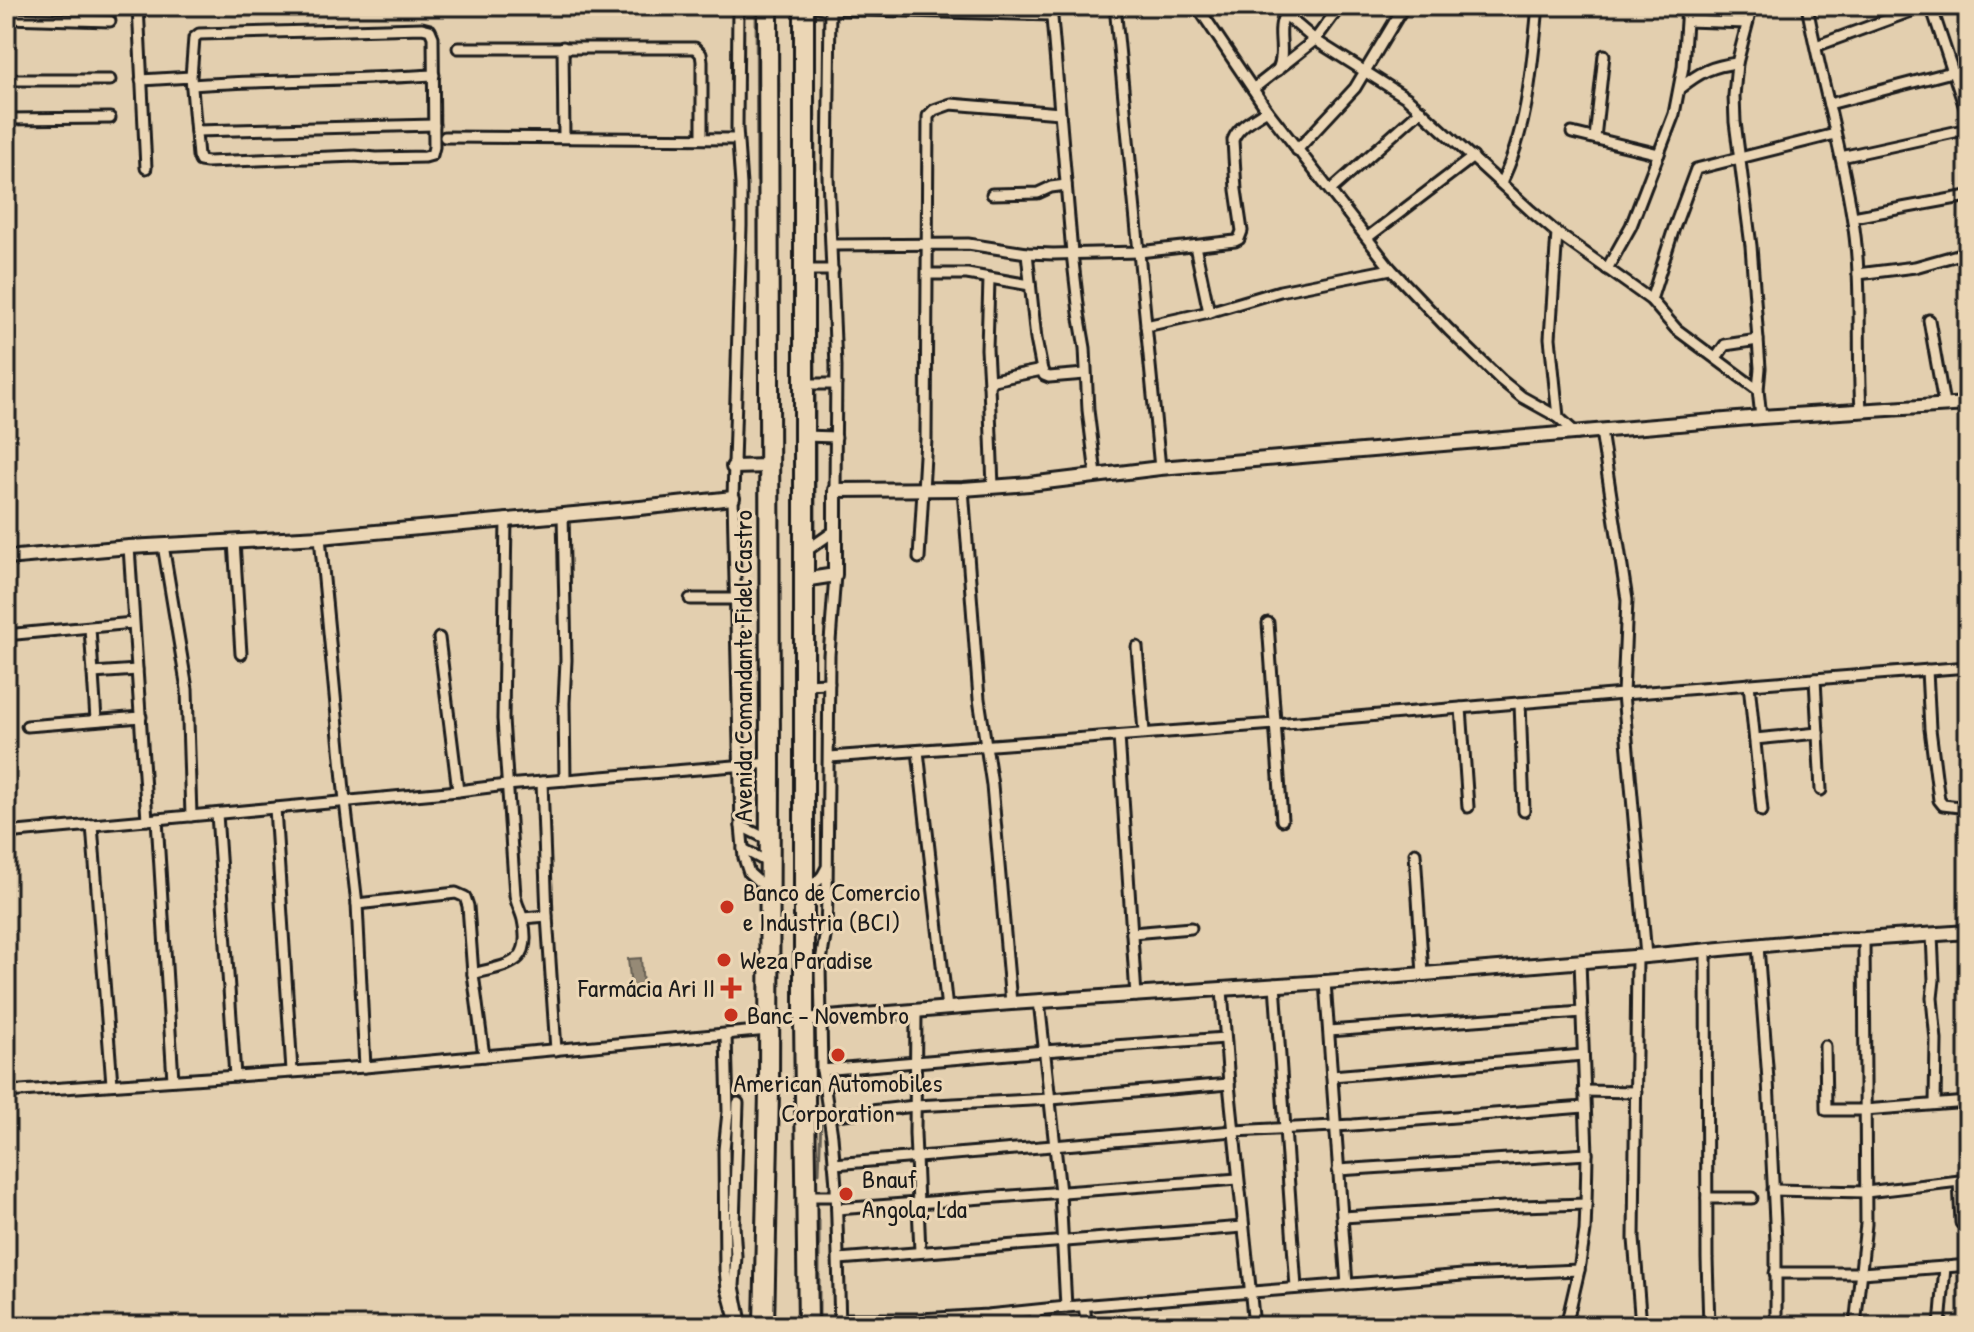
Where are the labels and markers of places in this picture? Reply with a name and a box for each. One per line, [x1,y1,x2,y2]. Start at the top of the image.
place label: Banco de Comercio e Industria (BCI) [743,874,920,939]
marker: Banco de Comercio e Industria (BCI) [718,898,736,916]
place label: Weza Paradise [740,942,873,977]
marker: Weza Paradise [715,951,733,969]
place label: Farmácia Ari II [577,970,715,1005]
marker: Farmácia Ari II [722,979,740,997]
place label: Banc - Novembro [747,997,909,1032]
marker: Banc - Novembro [722,1006,740,1024]
marker: American Automobiles Corporation [829,1046,847,1064]
place label: American Automobiles Corporation [733,1065,943,1130]
place label: Bnauf Angola, Lda [862,1161,967,1226]
marker: Bnauf Angola, Lda [837,1185,855,1203]

